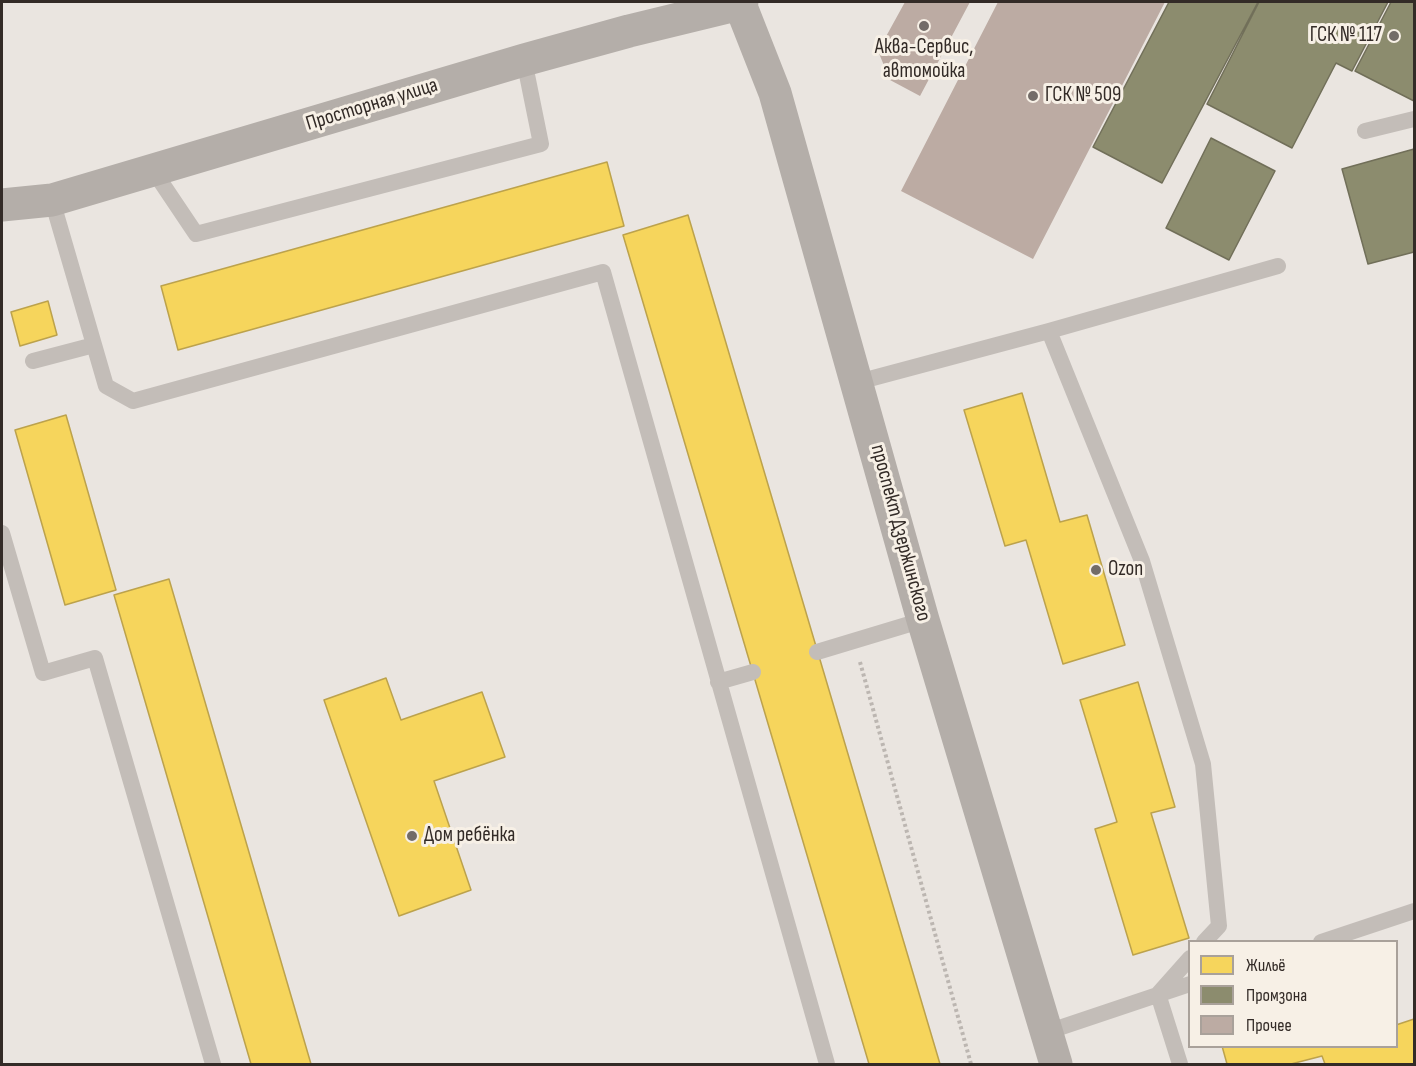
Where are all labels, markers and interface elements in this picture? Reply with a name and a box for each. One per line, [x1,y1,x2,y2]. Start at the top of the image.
marker: Аква-Сервис, автомойка [917,19,931,33]
place label: ГСК № 117 [1310,23,1382,49]
marker: ГСК № 117 [1387,29,1401,43]
place label: Аква-Сервис, автомойка [875,35,973,85]
street label: Просторная улица [303,73,441,137]
place label: ГСК № 509 [1045,83,1121,109]
marker: ГСК № 509 [1026,89,1040,103]
street label: проспект Дзержинского [864,442,936,624]
place label: Ozon [1108,557,1143,583]
marker: Ozon [1089,563,1103,577]
place label: Дом ребёнка [424,823,515,849]
marker: Дом ребёнка [405,829,419,843]
legend [1188,940,1398,1048]
text: Жильё [1246,955,1286,976]
text: Промзона [1246,985,1307,1006]
text: Прочее [1246,1015,1292,1036]

